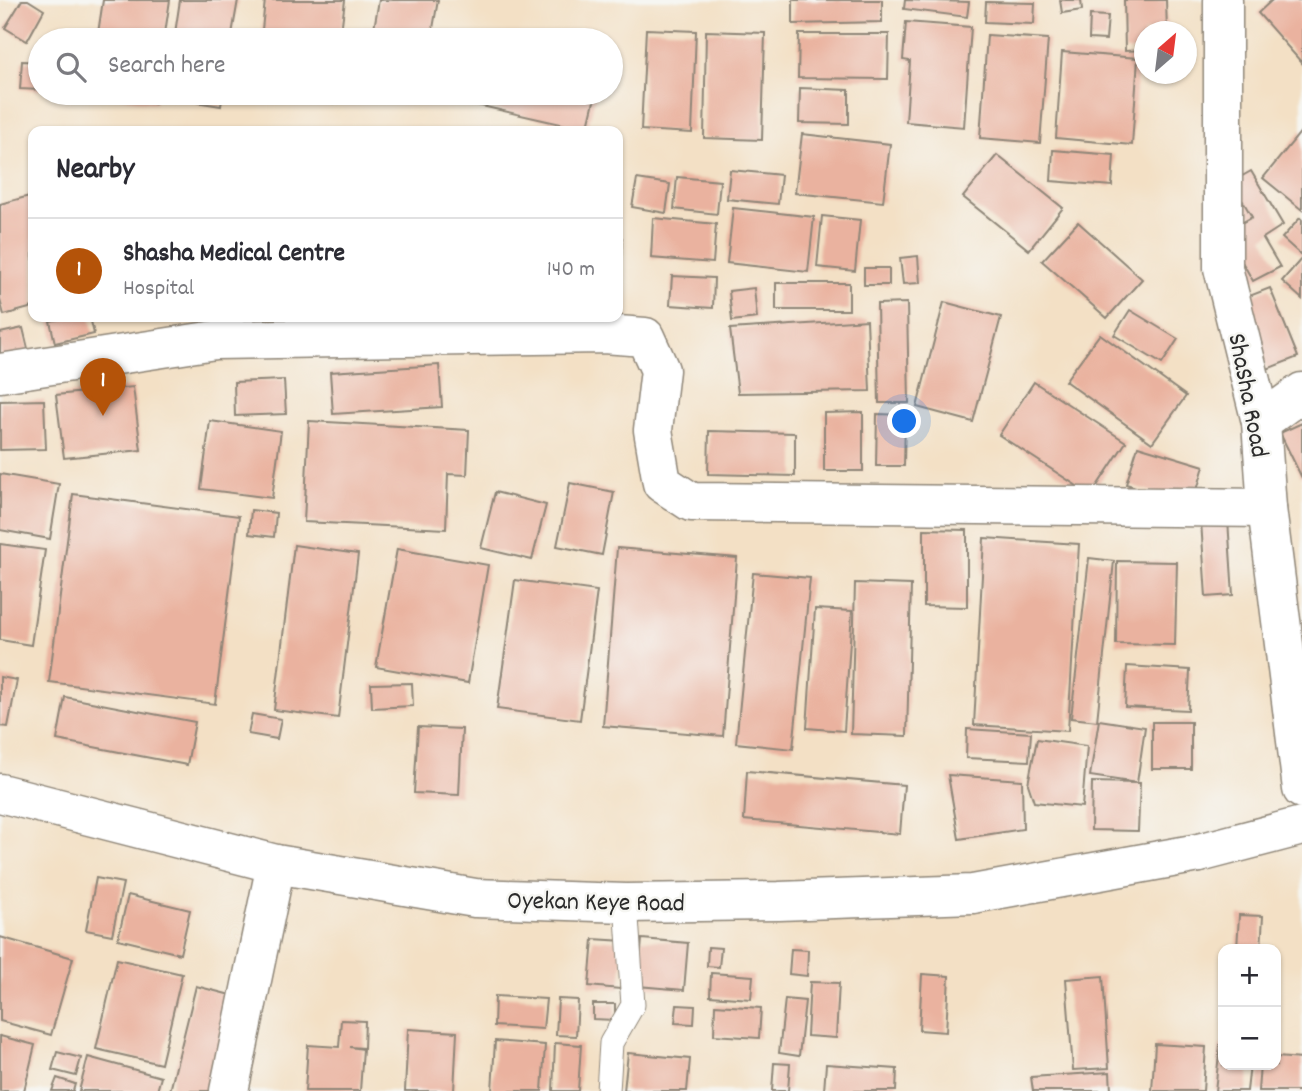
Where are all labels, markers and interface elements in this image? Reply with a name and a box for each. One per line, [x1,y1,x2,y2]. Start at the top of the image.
north arrow [1134,21,1197,84]
search box [28,28,623,105]
icon: search [52,48,90,86]
text: Search here [108,48,226,85]
text: Nearby [56,150,134,193]
text: Shasha Medical Centre [123,236,345,273]
text: 1 [76,254,82,287]
text: 140 m [547,254,595,287]
text: Hospital [123,273,194,306]
street label: ShaSha Road [1216,330,1277,461]
pin: 1 [80,358,126,416]
your location [887,404,921,438]
street label: Oyekan Keye Road [507,883,685,924]
map controls [1218,944,1281,1070]
button: + [1218,944,1281,1007]
button: − [1218,1007,1281,1070]

